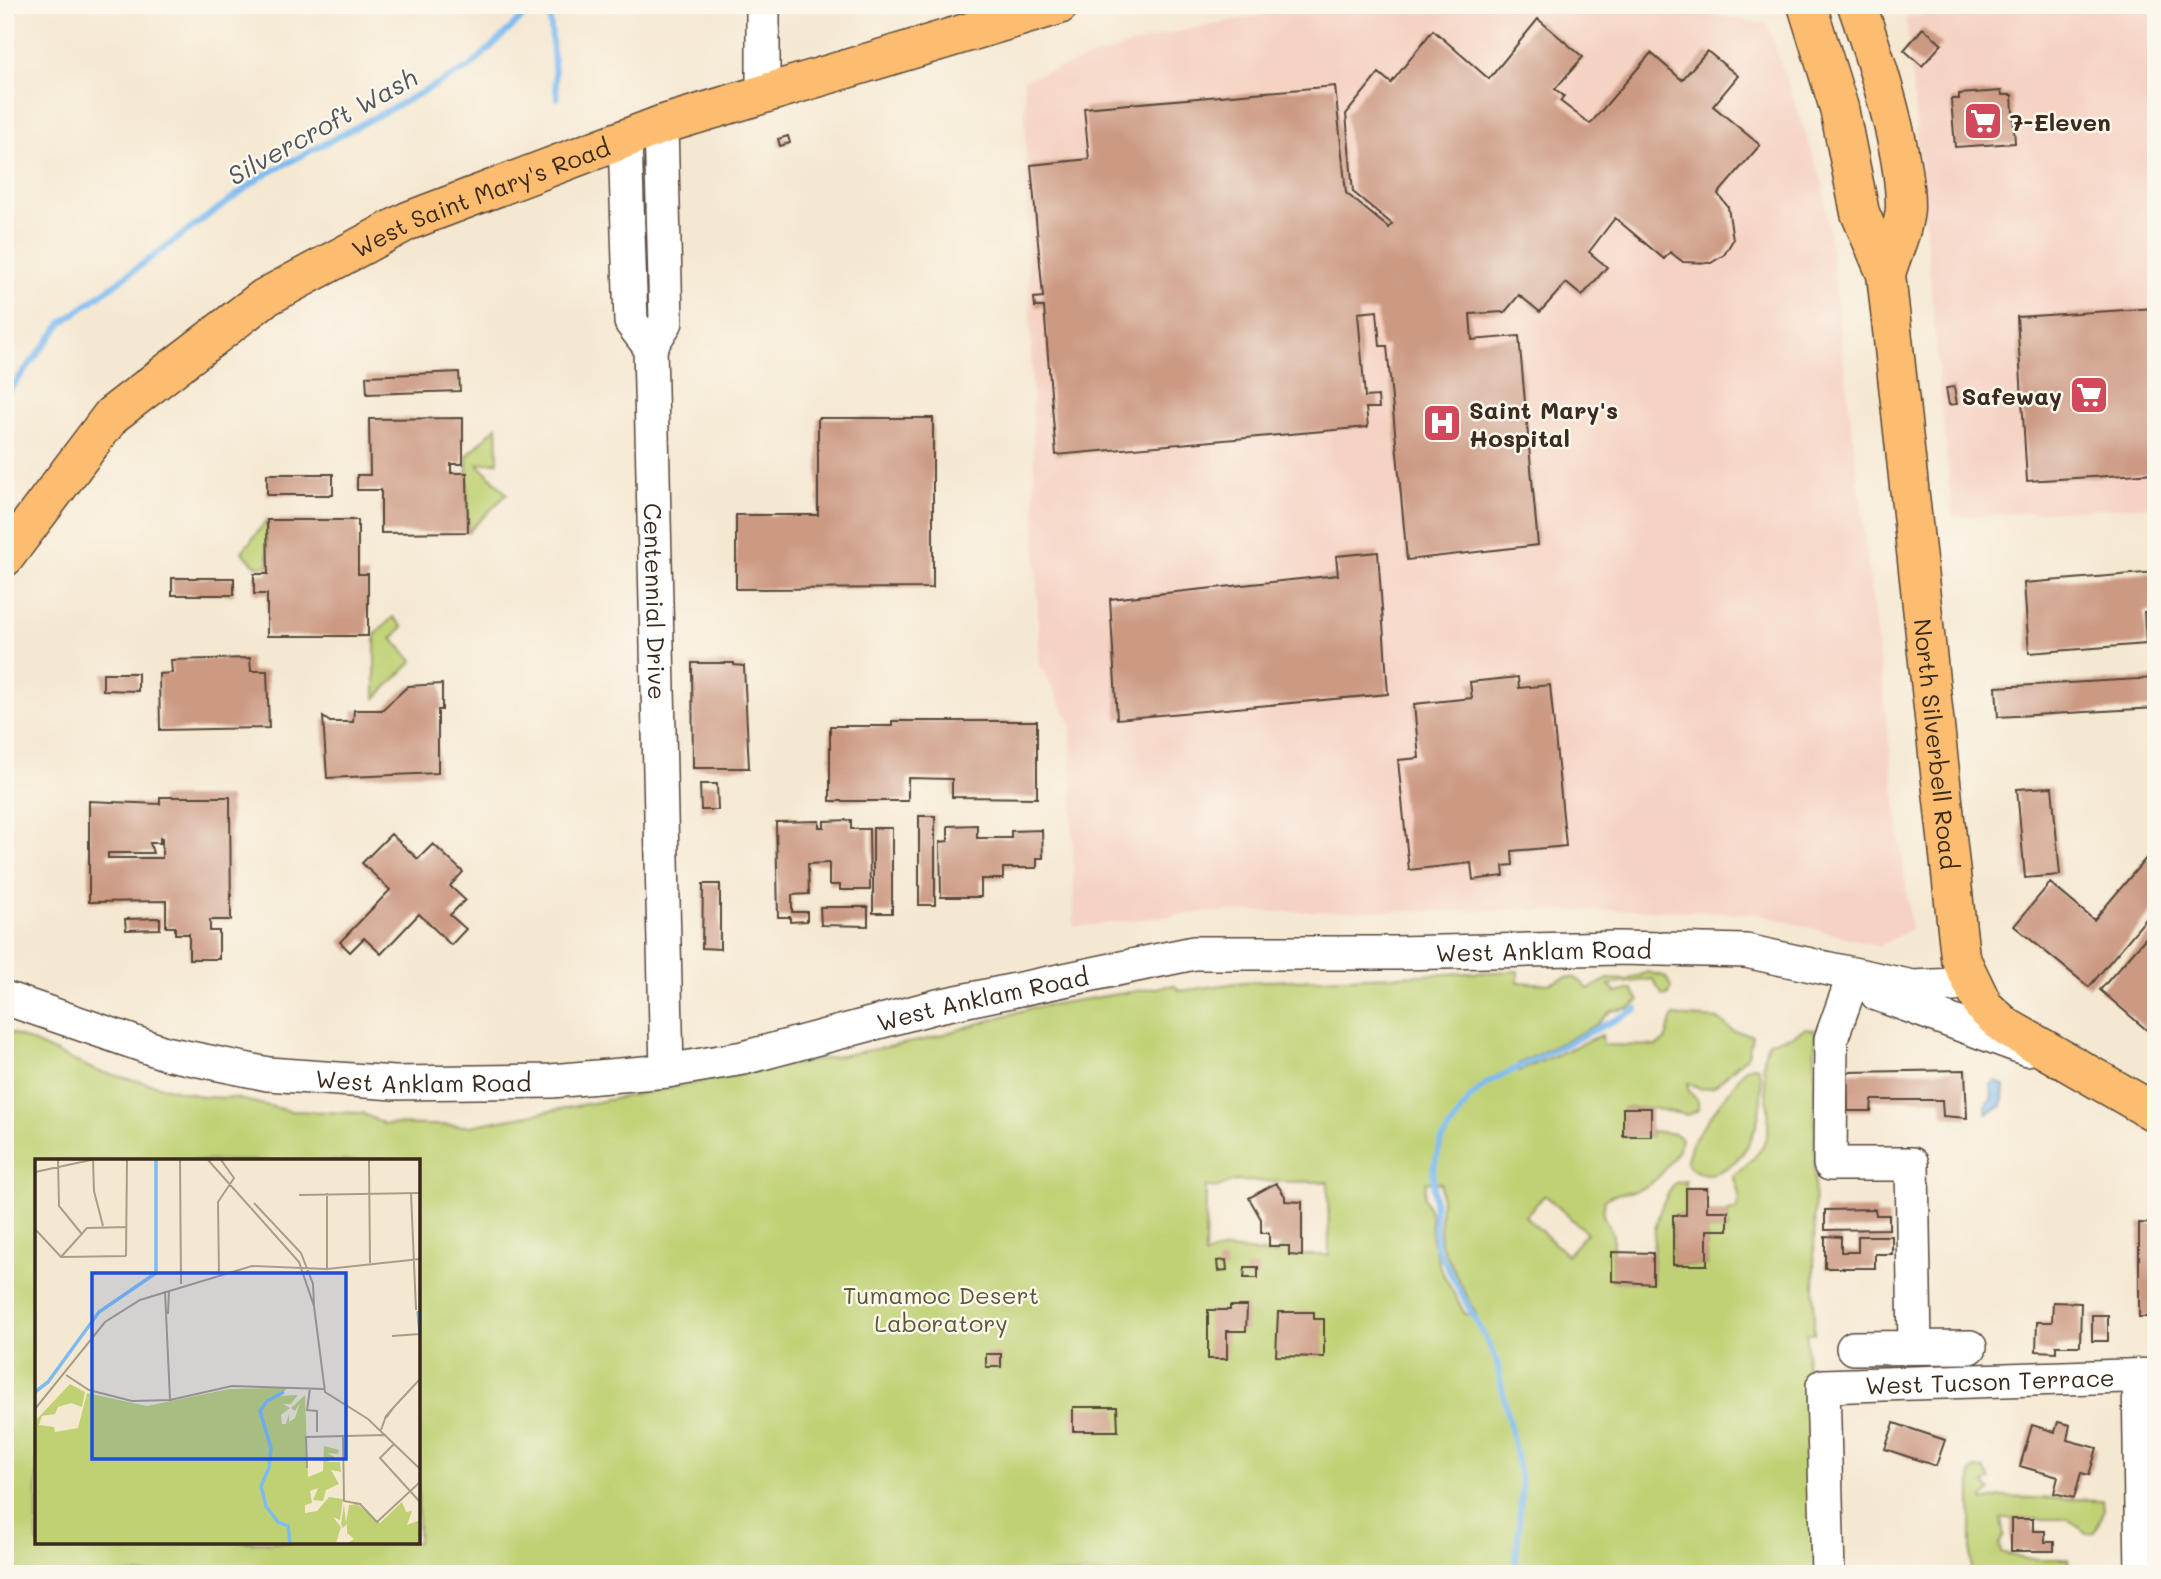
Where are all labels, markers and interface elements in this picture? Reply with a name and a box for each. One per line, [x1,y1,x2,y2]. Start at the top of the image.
water label: Silvercroft Wash [221,60,423,192]
supermarket icon: 7-Eleven [1962,100,2004,142]
place label: 7-Eleven [2010,106,2111,137]
street label: West Saint Mary's Road [346,130,614,264]
supermarket icon: Safeway [2068,374,2110,416]
place label: Safeway [1961,380,2062,411]
place label: Saint Mary's Hospital [1469,394,1618,453]
hospital icon: Saint Mary's Hospital [1421,402,1463,444]
street label: Centennial Drive [638,503,674,700]
street label: North Silverbell Road [1908,617,1966,871]
street label: West Anklam Road [1435,932,1652,968]
street label: West Anklam Road [873,960,1091,1037]
street label: West Anklam Road [314,1062,532,1099]
inset map [35,1159,420,1544]
park label: Tumamoc Desert Laboratory [843,1279,1039,1338]
street label: West Tucson Terrace [1865,1361,2115,1400]

